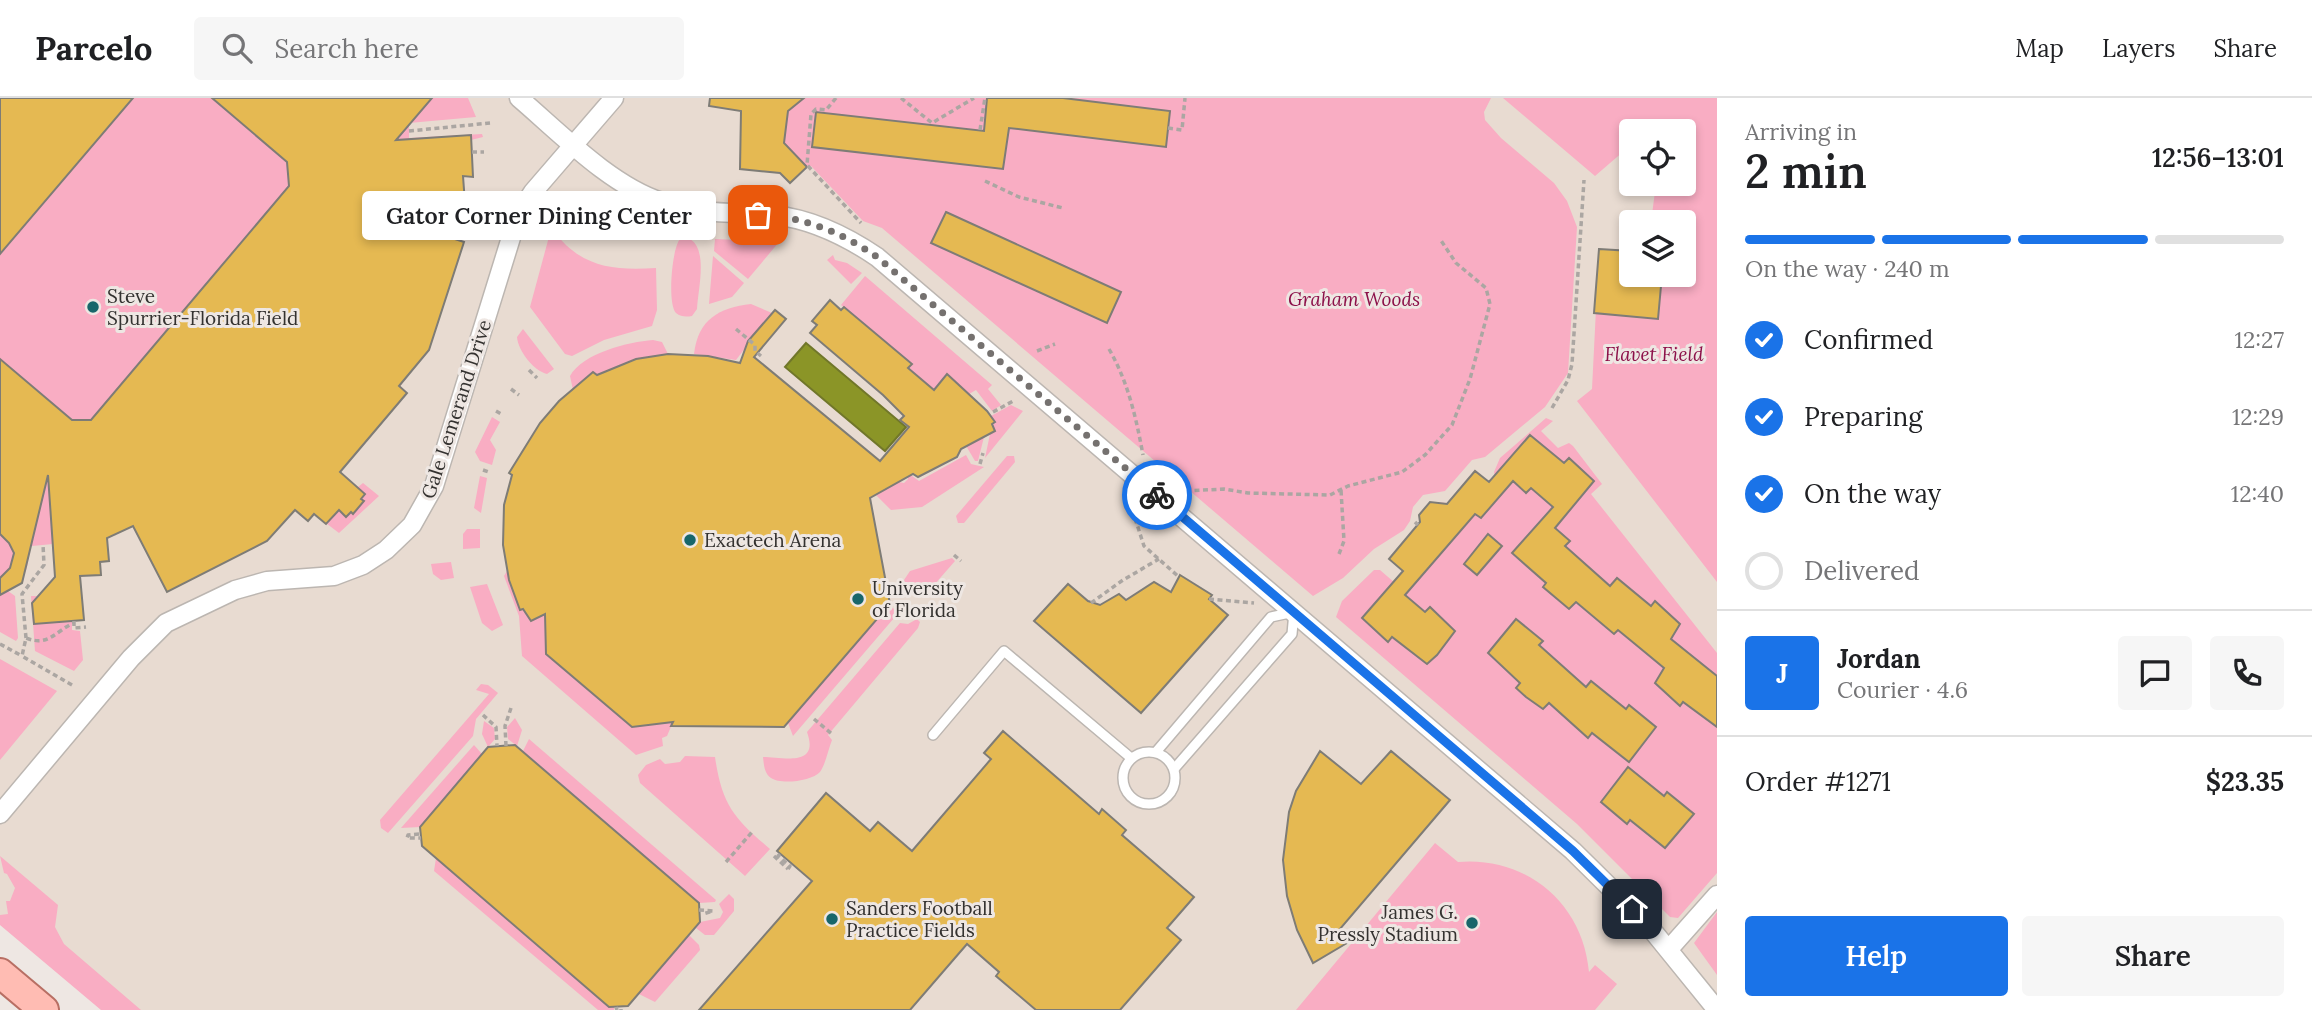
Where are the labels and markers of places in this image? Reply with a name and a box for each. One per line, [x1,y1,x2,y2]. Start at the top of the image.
pin [728,185,788,245]
callout: Gator Corner Dining Center [363,190,716,240]
place label: Steve Spurrier-Florida Field [107,284,298,330]
marker: Steve Spurrier-Florida Field [85,299,101,315]
place label: Exactech Arena [704,528,842,552]
marker: Exactech Arena [682,532,698,548]
place label: University of Florida [872,576,963,622]
marker: University of Florida [850,591,866,607]
pin [1602,879,1662,939]
place label: Sanders Football Practice Fields [846,896,993,942]
place label: James G. Pressly Stadium [1318,900,1458,946]
marker: Sanders Football Practice Fields [824,911,840,927]
marker: James G. Pressly Stadium [1464,915,1480,931]

